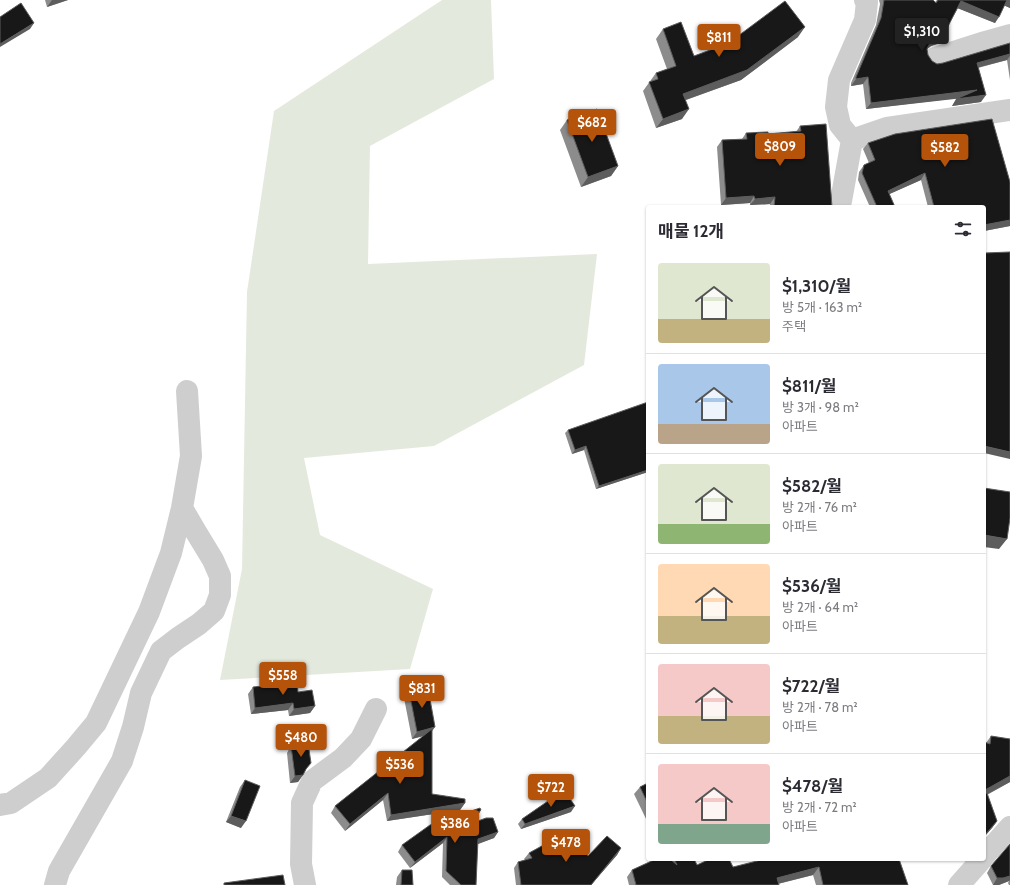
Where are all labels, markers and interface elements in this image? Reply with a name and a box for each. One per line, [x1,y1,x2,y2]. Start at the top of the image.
pin: $1,310 [889,18,955,52]
text: $1,310 [904,23,940,39]
pin: $811 [695,24,743,58]
text: $811 [707,29,732,45]
pin: $682 [568,109,616,143]
text: $682 [577,114,607,130]
pin: $809 [756,133,804,167]
pin: $582 [921,134,969,168]
text: $809 [764,138,796,154]
text: $582 [930,139,960,155]
icon: filters [952,218,974,240]
text: 매물 12개 [658,221,724,241]
text: $1,310/월 [782,276,851,296]
icon: home [690,279,738,327]
text: 방 5개 · 163 m² [782,299,862,315]
text: 주택 [782,318,806,334]
text: $811/월 [782,376,836,396]
icon: home [690,380,738,428]
text: 방 3개 · 98 m² [782,399,859,415]
text: 아파트 [782,418,818,434]
text: $582/월 [782,476,842,496]
icon: home [690,480,738,528]
text: 방 2개 · 76 m² [782,499,857,515]
text: 아파트 [782,518,818,534]
text: $536/월 [782,576,841,596]
icon: home [690,580,738,628]
text: 방 2개 · 64 m² [782,599,858,615]
text: 아파트 [782,618,818,634]
pin: $558 [259,662,307,696]
text: $558 [268,667,298,683]
pin: $831 [398,675,446,709]
text: $722/월 [782,676,840,696]
text: $831 [408,680,436,696]
icon: home [690,680,738,728]
text: 방 2개 · 78 m² [782,699,858,715]
text: 아파트 [782,718,818,734]
pin: $480 [277,724,325,758]
text: $480 [285,729,317,745]
pin: $536 [376,751,424,785]
text: $536 [386,756,414,772]
pin: $722 [527,774,575,808]
text: $478/월 [782,776,843,796]
text: $722 [537,779,565,795]
icon: home [690,780,738,828]
text: 방 2개 · 72 m² [782,799,857,815]
pin: $386 [431,810,479,844]
text: $386 [440,815,470,831]
text: 아파트 [782,818,818,834]
pin: $478 [542,829,590,863]
text: $478 [551,834,581,850]

